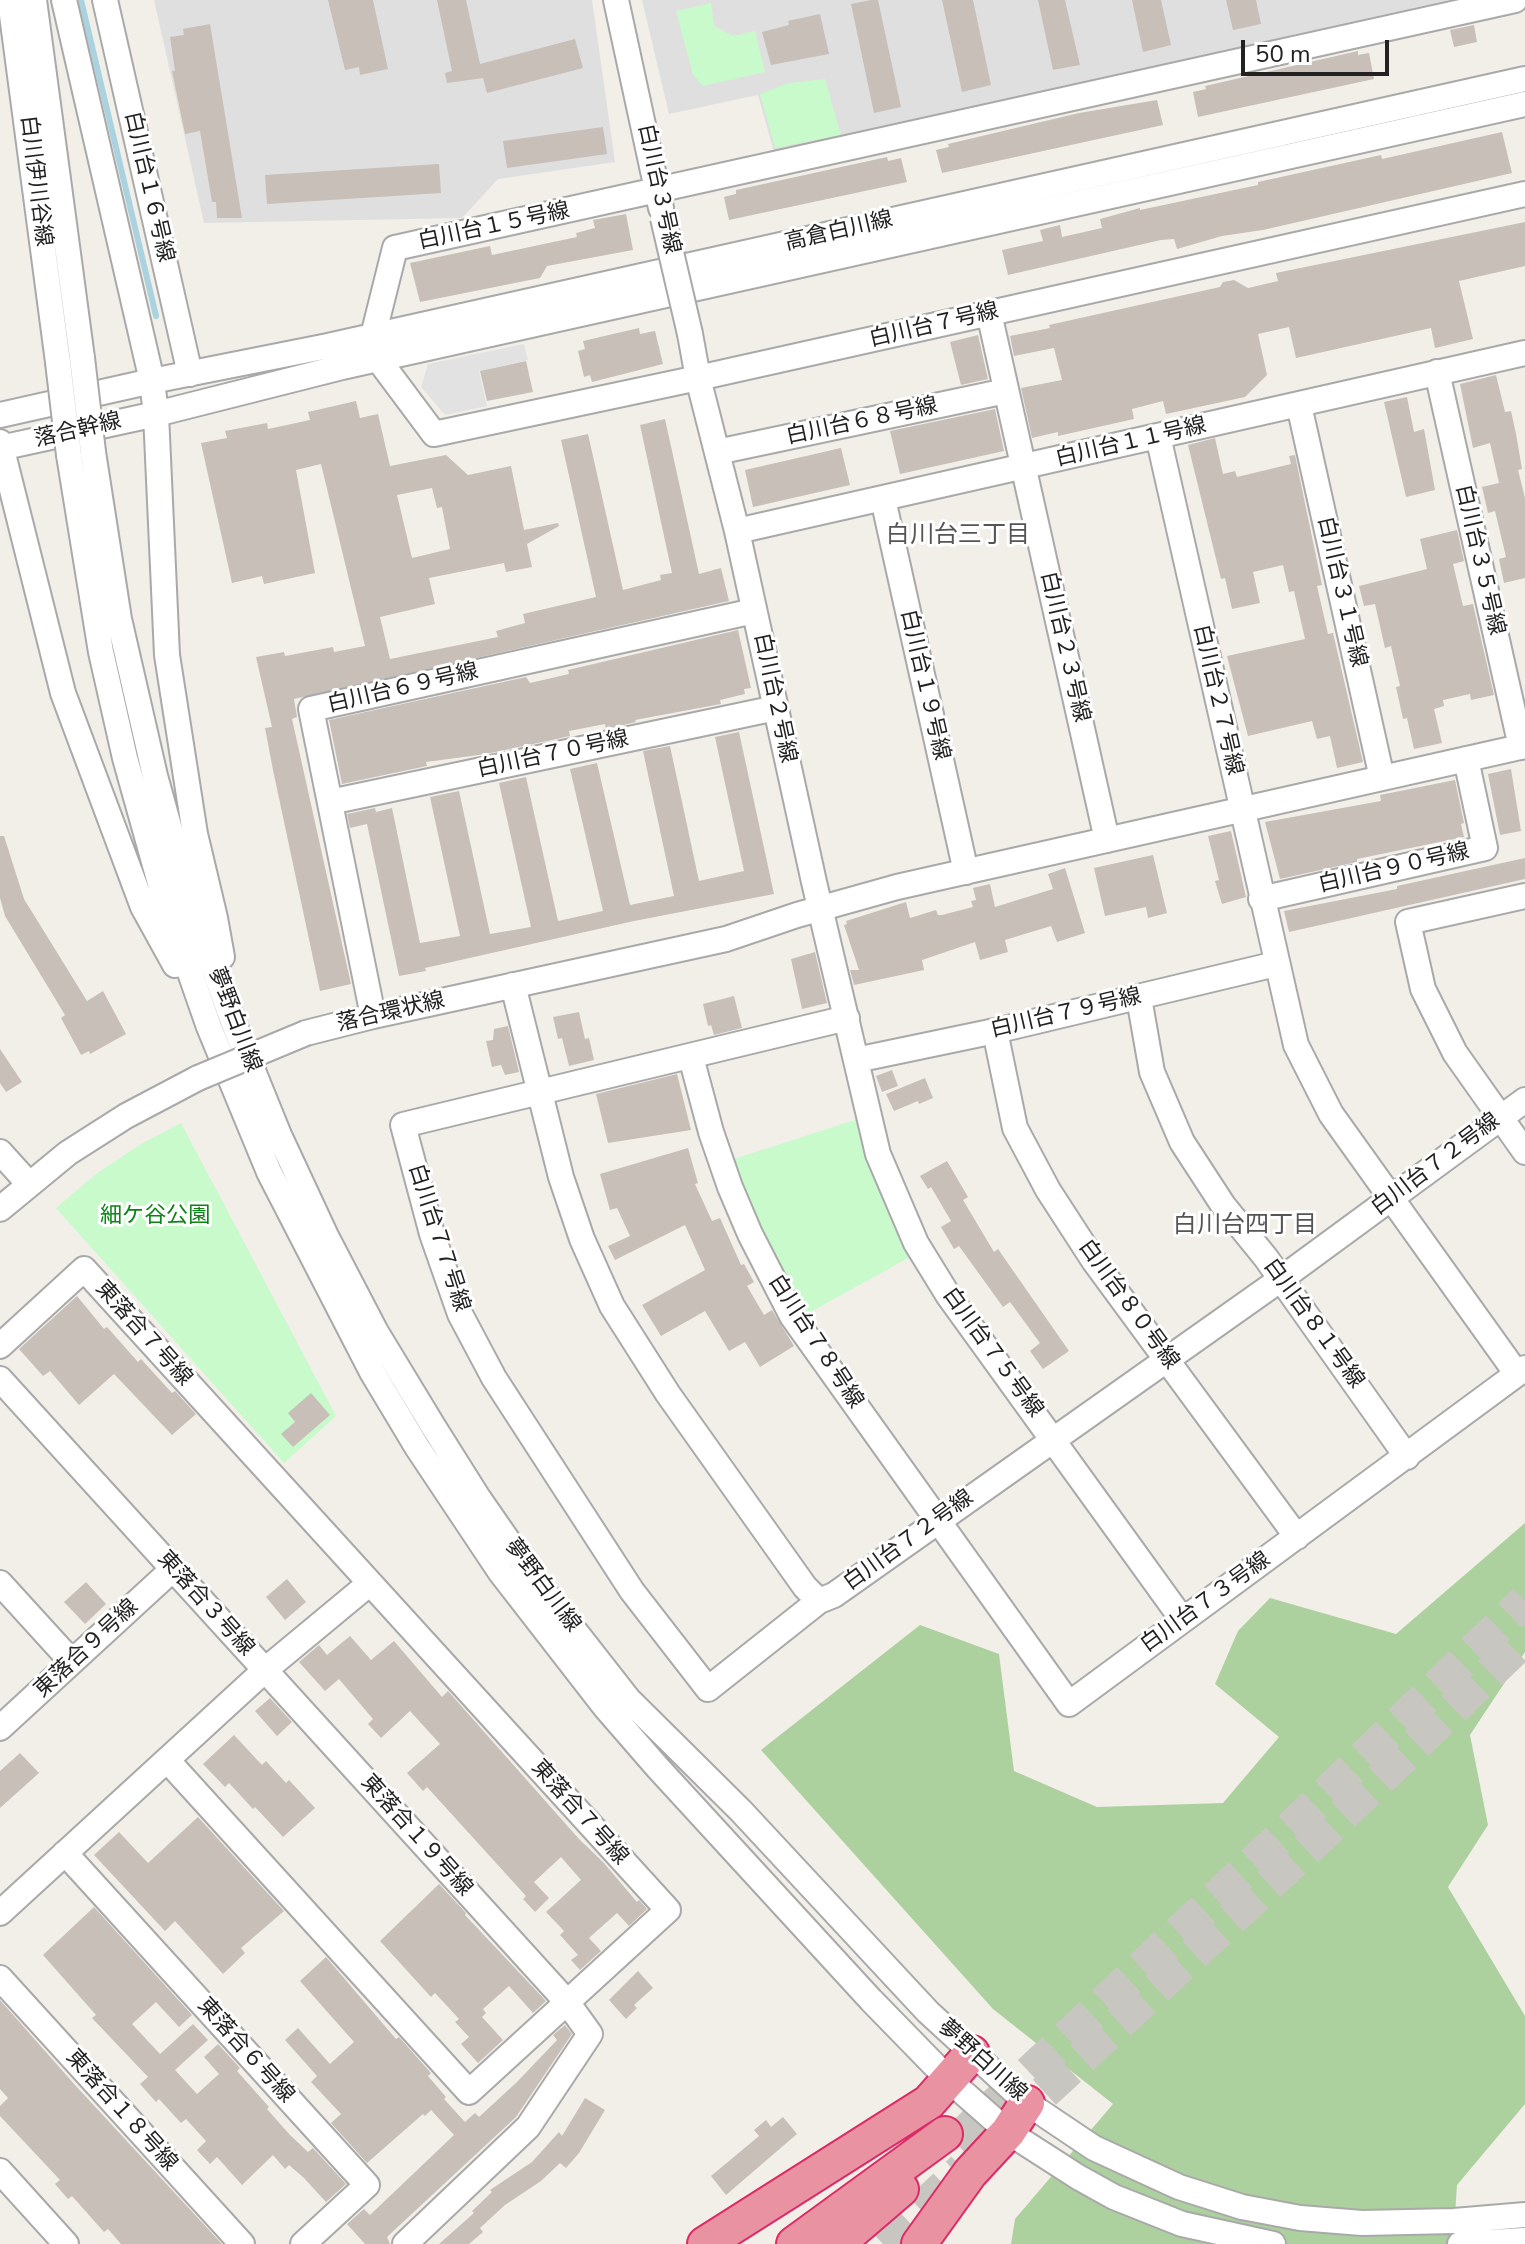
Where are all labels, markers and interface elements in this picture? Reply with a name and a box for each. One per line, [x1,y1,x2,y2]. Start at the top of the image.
scale bar [1245,24,1393,74]
text: 50 m [1255,38,1311,70]
street label: 白川台１６号線 [118,109,178,265]
street label: 白川伊川谷線 [14,114,56,248]
street label: 白川台３号線 [631,122,685,256]
street label: 白川台１５号線 [416,198,572,256]
street label: 高倉白川線 [782,207,896,257]
street label: 白川台７号線 [867,298,1001,354]
street label: 白川台６８号線 [784,393,940,451]
street label: 落合幹線 [32,408,124,454]
street label: 白川台１１号線 [1053,413,1209,473]
street label: 白川台３５号線 [1449,482,1509,638]
street label: 白川台３１号線 [1311,514,1371,670]
district label: 白川台三丁目 [886,522,1030,550]
street label: 白川台２３号線 [1034,569,1094,725]
street label: 白川台１９号線 [894,607,954,763]
street label: 白川台２７号線 [1187,622,1247,778]
street label: 白川台２号線 [747,631,801,765]
street label: 白川台６９号線 [325,659,481,719]
street label: 白川台７０号線 [475,726,631,784]
street label: 白川台９０号線 [1316,839,1472,899]
street label: 夢野白川線 [202,964,266,1076]
street label: 白川台７９号線 [988,984,1144,1044]
street label: 落合環状線 [334,988,448,1038]
street label: 白川台７２号線 [1367,1108,1505,1222]
street label: 白川台７７号線 [402,1161,474,1315]
park label: 細ケ谷公園 [100,1204,210,1230]
district label: 白川台四丁目 [1173,1212,1317,1240]
street label: 白川台８０号線 [1072,1235,1184,1375]
street label: 白川台８１号線 [1257,1254,1369,1394]
street label: 白川台７８号線 [762,1270,868,1414]
street label: 東落合７号線 [89,1276,197,1392]
street label: 白川台７５号線 [936,1283,1048,1423]
street label: 白川台７２号線 [839,1485,979,1597]
street label: 夢野白川線 [498,1534,586,1638]
street label: 東落合３号線 [151,1546,259,1662]
street label: 白川台７３号線 [1136,1547,1276,1659]
street label: 東落合９号線 [30,1594,144,1704]
street label: 東落合７号線 [525,1755,633,1871]
street label: 東落合１９号線 [355,1770,477,1902]
street label: 東落合６号線 [191,1993,299,2109]
street label: 夢野白川線 [932,2014,1032,2108]
street label: 東落合１８号線 [60,2045,182,2177]

